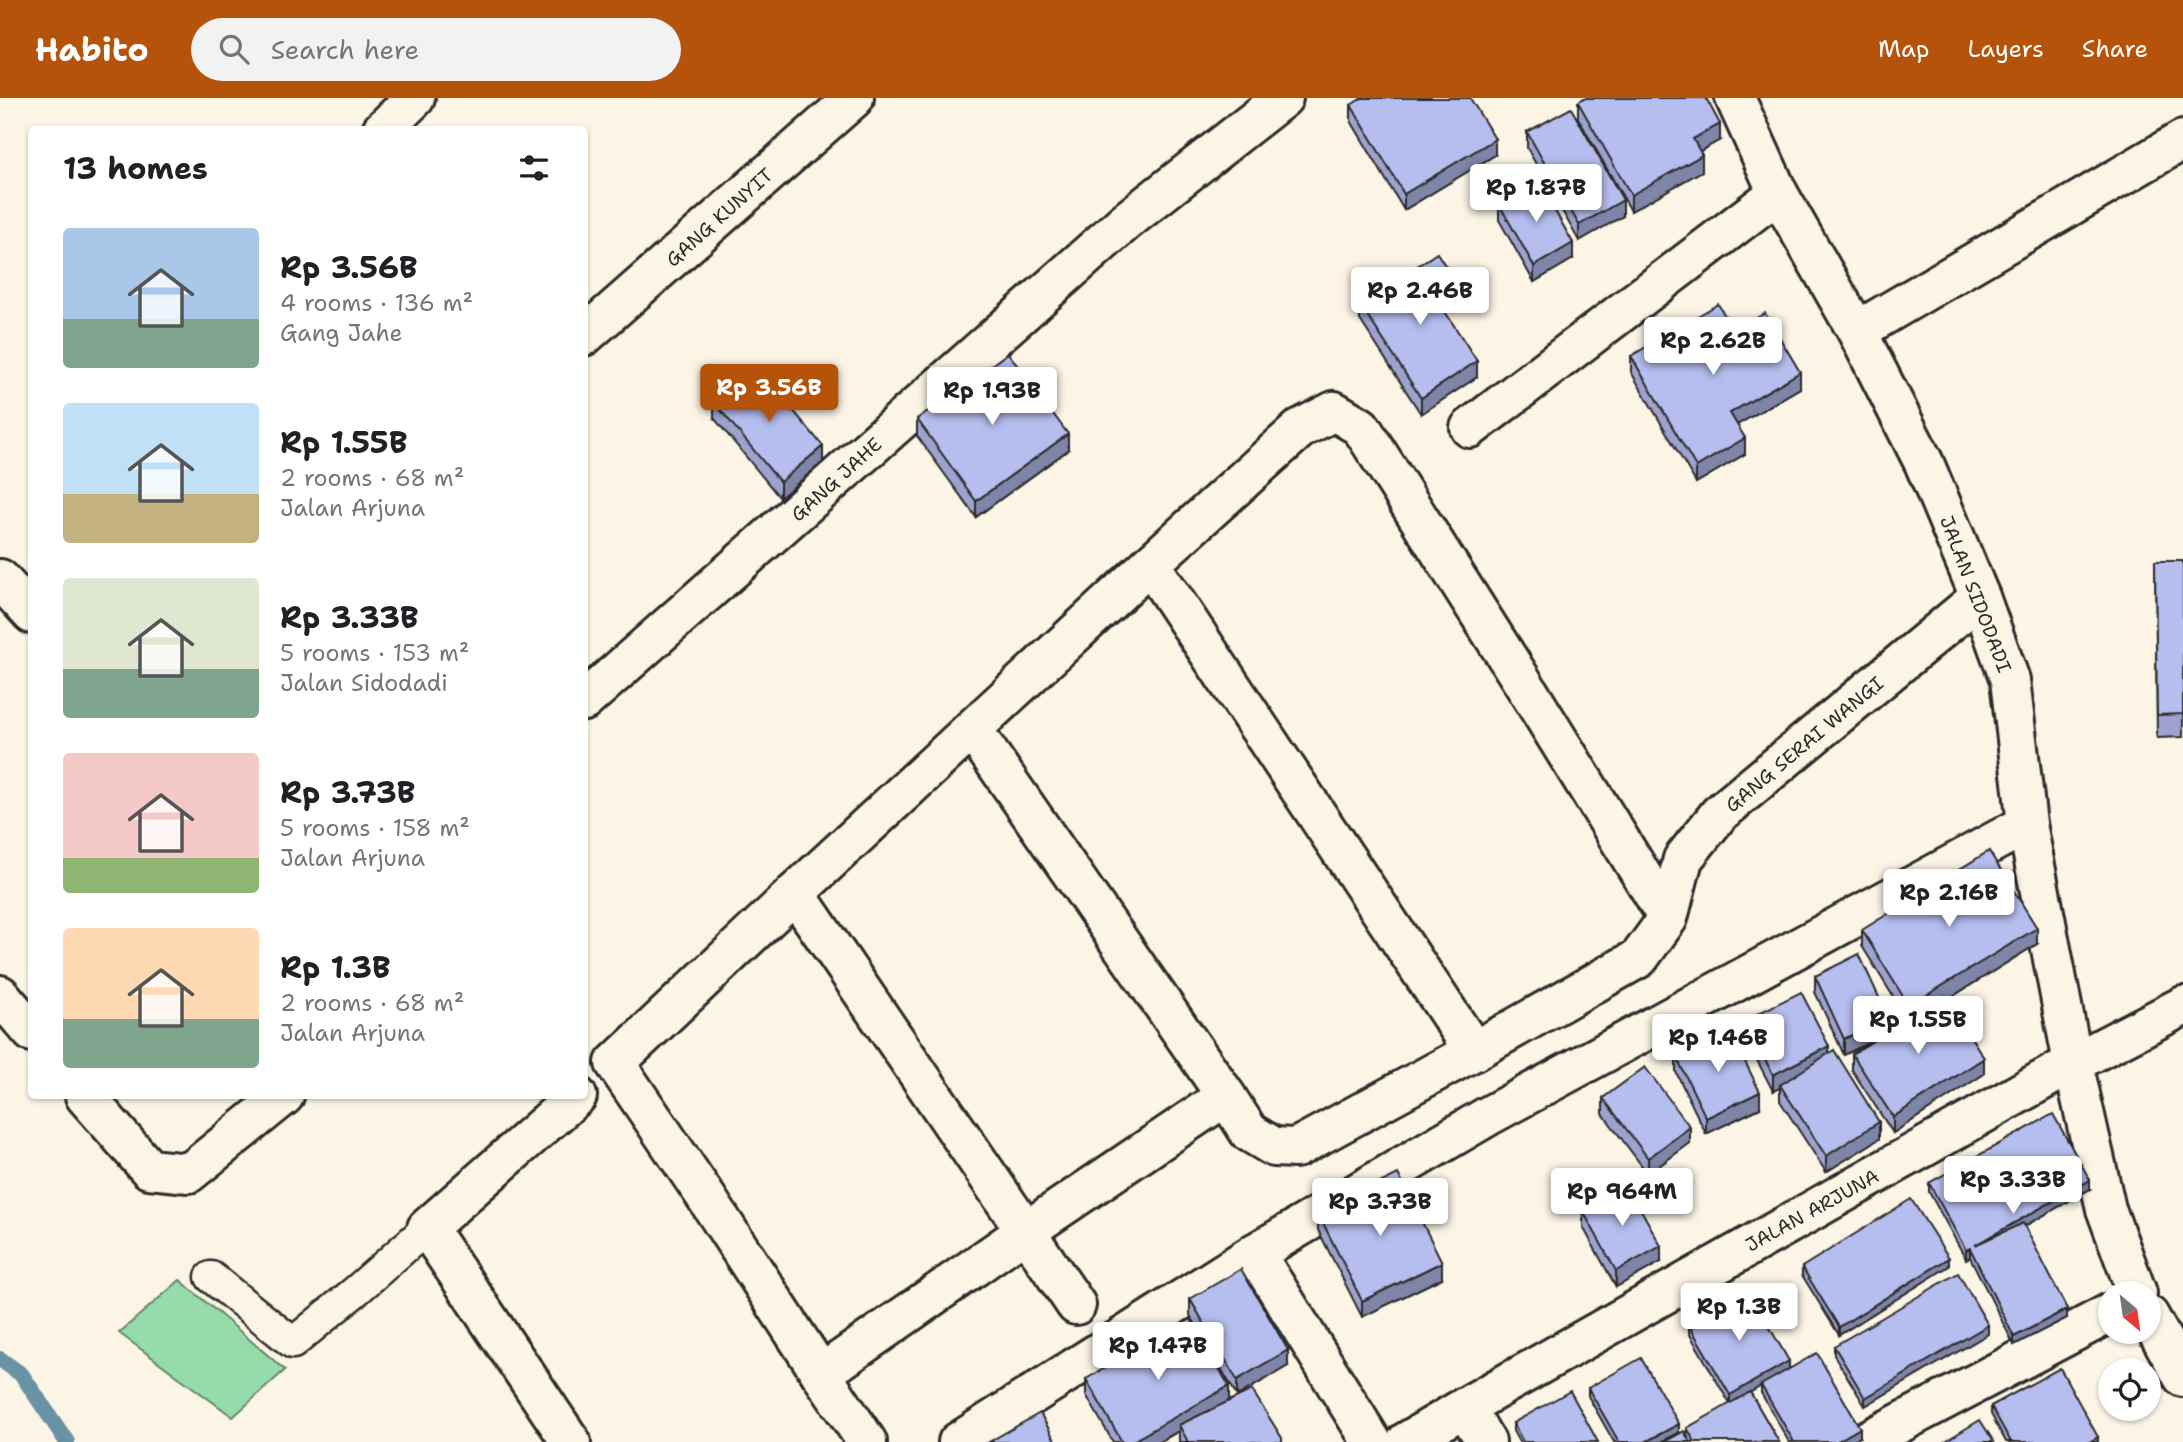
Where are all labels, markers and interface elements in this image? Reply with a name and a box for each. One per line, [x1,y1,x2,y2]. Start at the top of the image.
search box [191,18,681,81]
text: Habito [35,27,149,72]
icon: search [215,30,253,68]
text: Search here [271,32,419,67]
text: Map [1878,33,1929,65]
text: Layers [1967,33,2044,65]
text: Share [2082,33,2148,65]
text: 13 homes [63,148,208,189]
icon: filters [515,149,553,187]
street label: GANG KUNYIT [660,162,778,272]
pin: Rp 1.87B [1464,164,1608,224]
text: Rp 1.87B [1486,172,1586,202]
text: Rp 3.56B [280,247,418,288]
icon: home [119,256,203,340]
pin: Rp 2.46B [1348,268,1492,327]
text: Rp 2.46B [1367,275,1473,305]
text: 4 rooms · 136 m² [280,288,473,318]
pin: Rp 2.62B [1641,317,1785,377]
text: Gang Jahe [280,318,402,348]
text: Rp 2.62B [1660,325,1766,355]
pin: Rp 3.56B [697,364,841,424]
pin: Rp 1.93B [920,368,1064,427]
text: Rp 3.56B [716,372,822,402]
text: Rp 1.93B [943,375,1041,405]
text: Rp 1.55B [280,422,408,463]
icon: home [119,431,203,515]
street label: GANG JAHE [786,432,887,527]
text: 2 rooms · 68 m² [280,463,464,493]
text: Jalan Arjuna [280,493,425,523]
street label: JALAN SIDODADI [1934,512,2017,676]
text: Rp 3.33B [280,597,419,638]
icon: home [119,606,203,690]
text: 5 rooms · 153 m² [280,638,469,668]
text: Jalan Sidodadi [280,668,448,698]
street label: GANG SERAI WANGI [1720,671,1889,818]
text: Rp 3.73B [280,772,415,813]
icon: home [119,781,203,865]
text: 5 rooms · 158 m² [280,813,470,843]
text: Jalan Arjuna [280,843,425,873]
pin: Rp 2.16B [1877,870,2021,929]
text: Rp 2.16B [1899,877,1999,907]
text: Rp 1.3B [280,947,391,988]
icon: home [119,956,203,1040]
text: 2 rooms · 68 m² [280,988,464,1018]
pin: Rp 1.55B [1846,996,1990,1056]
text: Rp 1.55B [1869,1004,1967,1034]
pin: Rp 1.46B [1646,1014,1790,1074]
text: Jalan Arjuna [280,1018,425,1048]
text: Rp 1.46B [1668,1022,1768,1052]
pin: Rp 3.33B [1941,1156,2085,1216]
street label: JALAN ARJUNA [1741,1163,1884,1257]
text: Rp 3.33B [1960,1164,2066,1194]
pin: Rp 964M [1557,1168,1687,1228]
text: Rp 964M [1567,1176,1677,1206]
pin: Rp 3.73B [1308,1178,1452,1238]
text: Rp 3.73B [1328,1186,1432,1216]
north arrow [2098,1281,2161,1344]
map controls [2098,1281,2161,1421]
pin: Rp 1.3B [1674,1284,1804,1343]
text: Rp 1.3B [1697,1291,1781,1321]
pin: Rp 1.47B [1086,1322,1230,1382]
text: Rp 1.47B [1109,1330,1207,1360]
button: locate [2098,1358,2161,1421]

